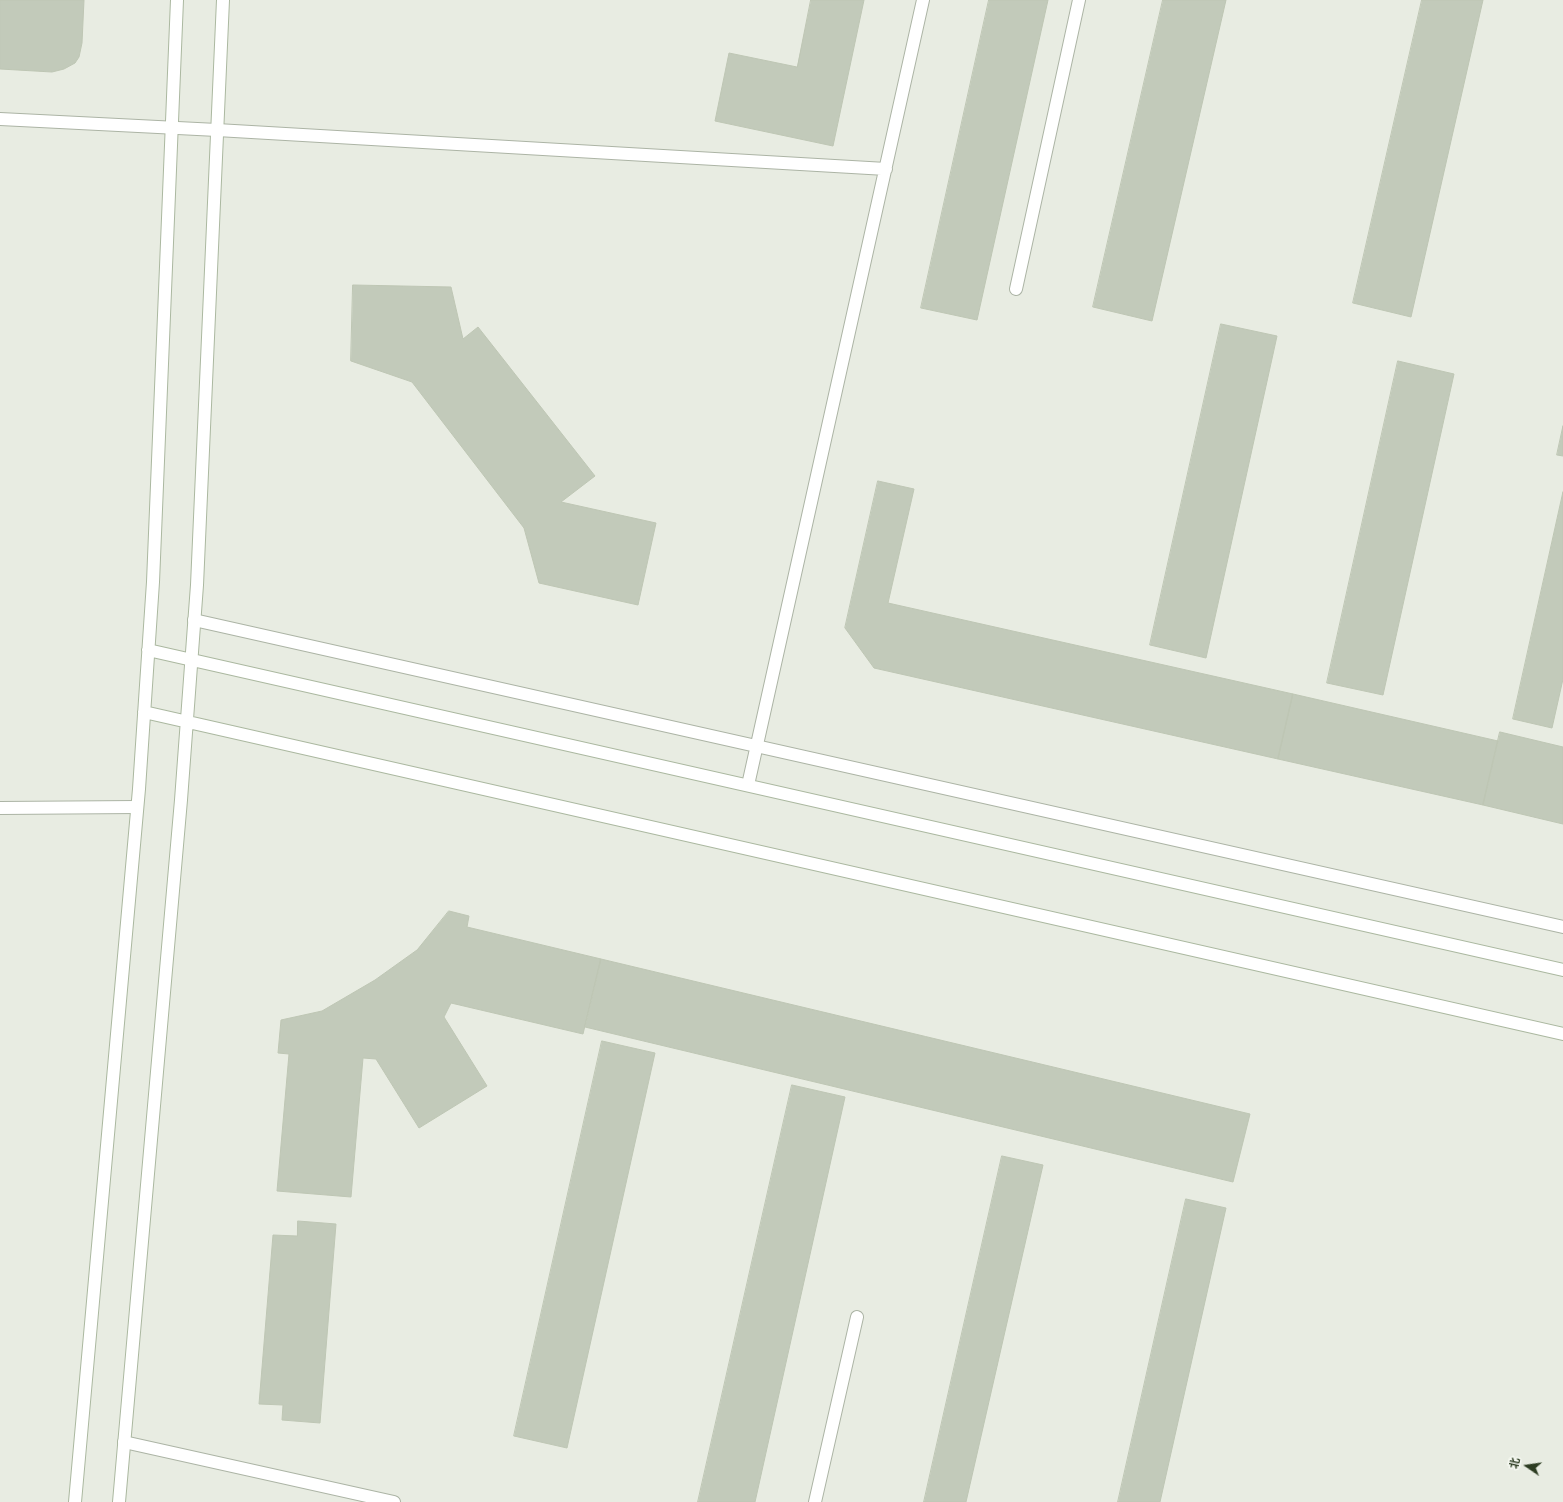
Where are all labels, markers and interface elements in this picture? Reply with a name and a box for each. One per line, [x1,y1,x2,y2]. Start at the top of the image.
north arrow [1507,1446,1547,1486]
text: 北 [1507,1456,1522,1470]

